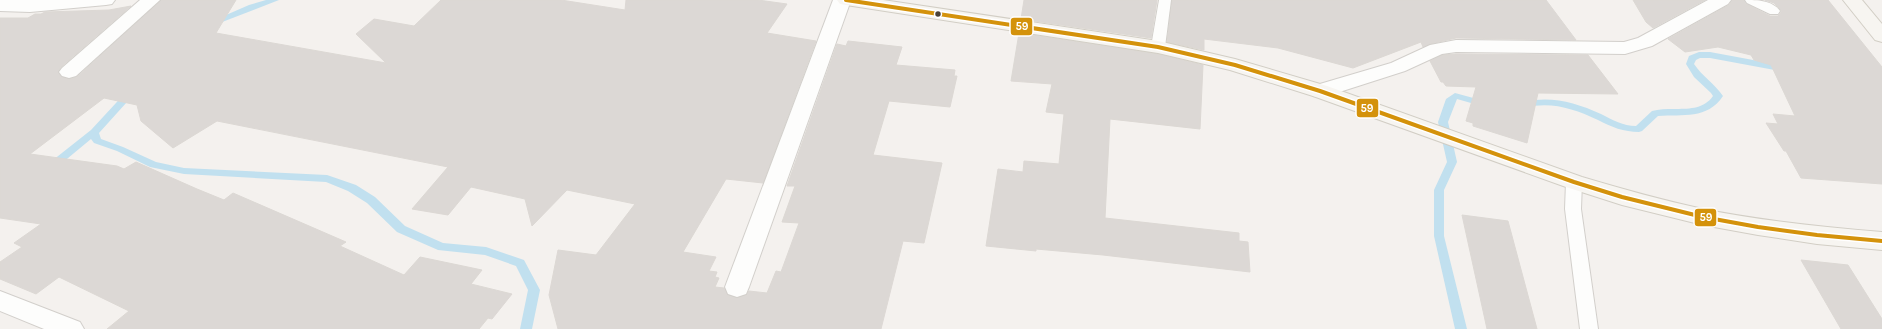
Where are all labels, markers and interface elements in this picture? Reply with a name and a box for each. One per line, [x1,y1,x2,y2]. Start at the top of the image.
unlabelled marker [933,9,943,19]
line badge: 59 [1010,17,1033,36]
text: 59 [1015,20,1029,33]
line badge: 59 [1356,98,1379,118]
text: 59 [1360,102,1374,115]
line badge: 59 [1694,208,1717,227]
text: 59 [1699,211,1713,224]

